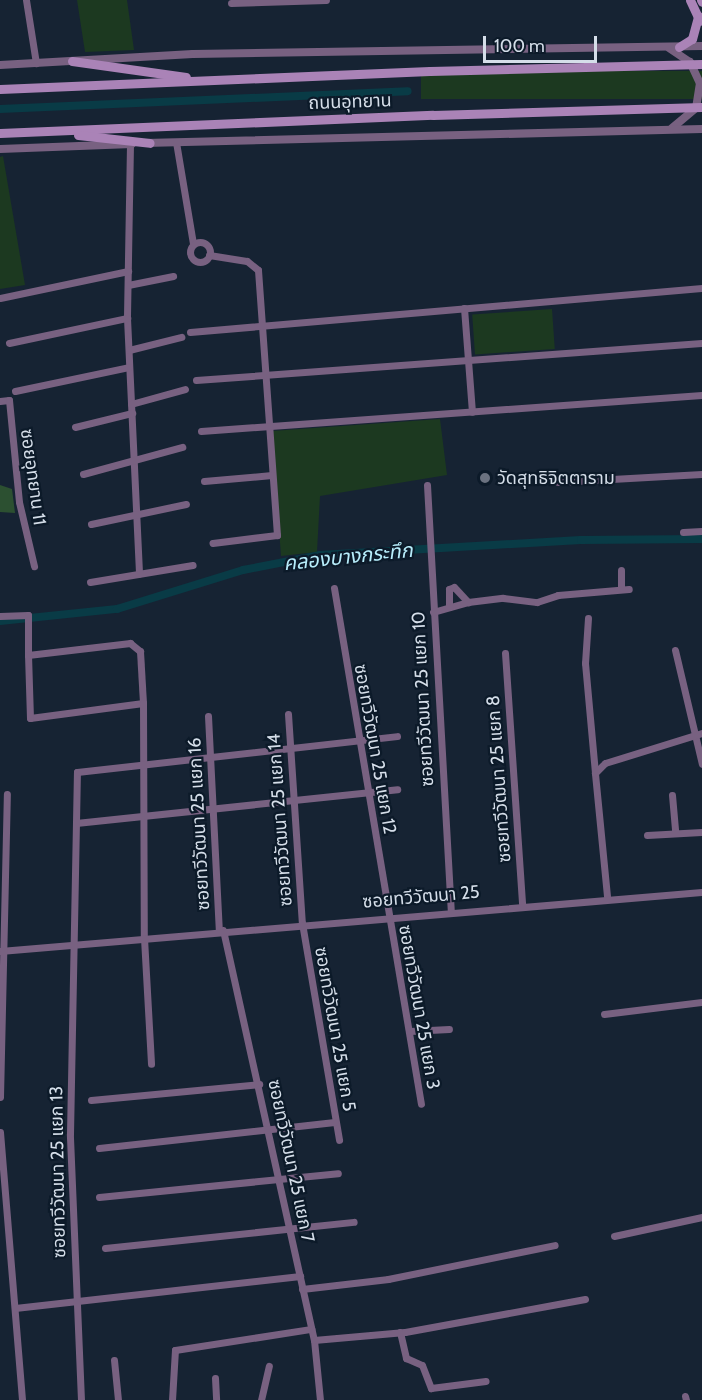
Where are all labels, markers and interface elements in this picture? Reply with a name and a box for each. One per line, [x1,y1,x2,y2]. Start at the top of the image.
scale bar [486,24,600,62]
text: 100 m [494,35,545,57]
street label: ถนนอุทยาน [308,90,392,114]
street label: ซอยอุทยาน 11 [16,427,50,527]
place label: วัดสุทธิจิตตาราม [497,467,615,489]
marker: วัดสุทธิจิตตาราม [478,471,492,485]
water label: คลองบางกระทึก [282,538,414,576]
street label: ซอยทวีวัฒนา 25 แยก 10 [408,611,438,787]
street label: ซอยทวีวัฒนา 25 แยก 12 [349,662,401,836]
street label: ซอยทวีวัฒนา 25 แยก 8 [482,695,516,863]
street label: ซอยทวีวัฒนา 25 แยก 14 [263,733,297,907]
street label: ซอยทวีวัฒนา 25 แยก 16 [184,737,214,911]
street label: ซอยทวีวัฒนา 25 [362,881,480,913]
street label: ซอยทวีวัฒนา 25 แยก 3 [394,923,444,1091]
street label: ซอยทวีวัฒนา 25 แยก 5 [310,945,360,1113]
street label: ซอยทวีวัฒนา 25 แยก 7 [263,1078,319,1244]
street label: ซอยทวีวัฒนา 25 แยก 13 [46,1086,70,1258]

